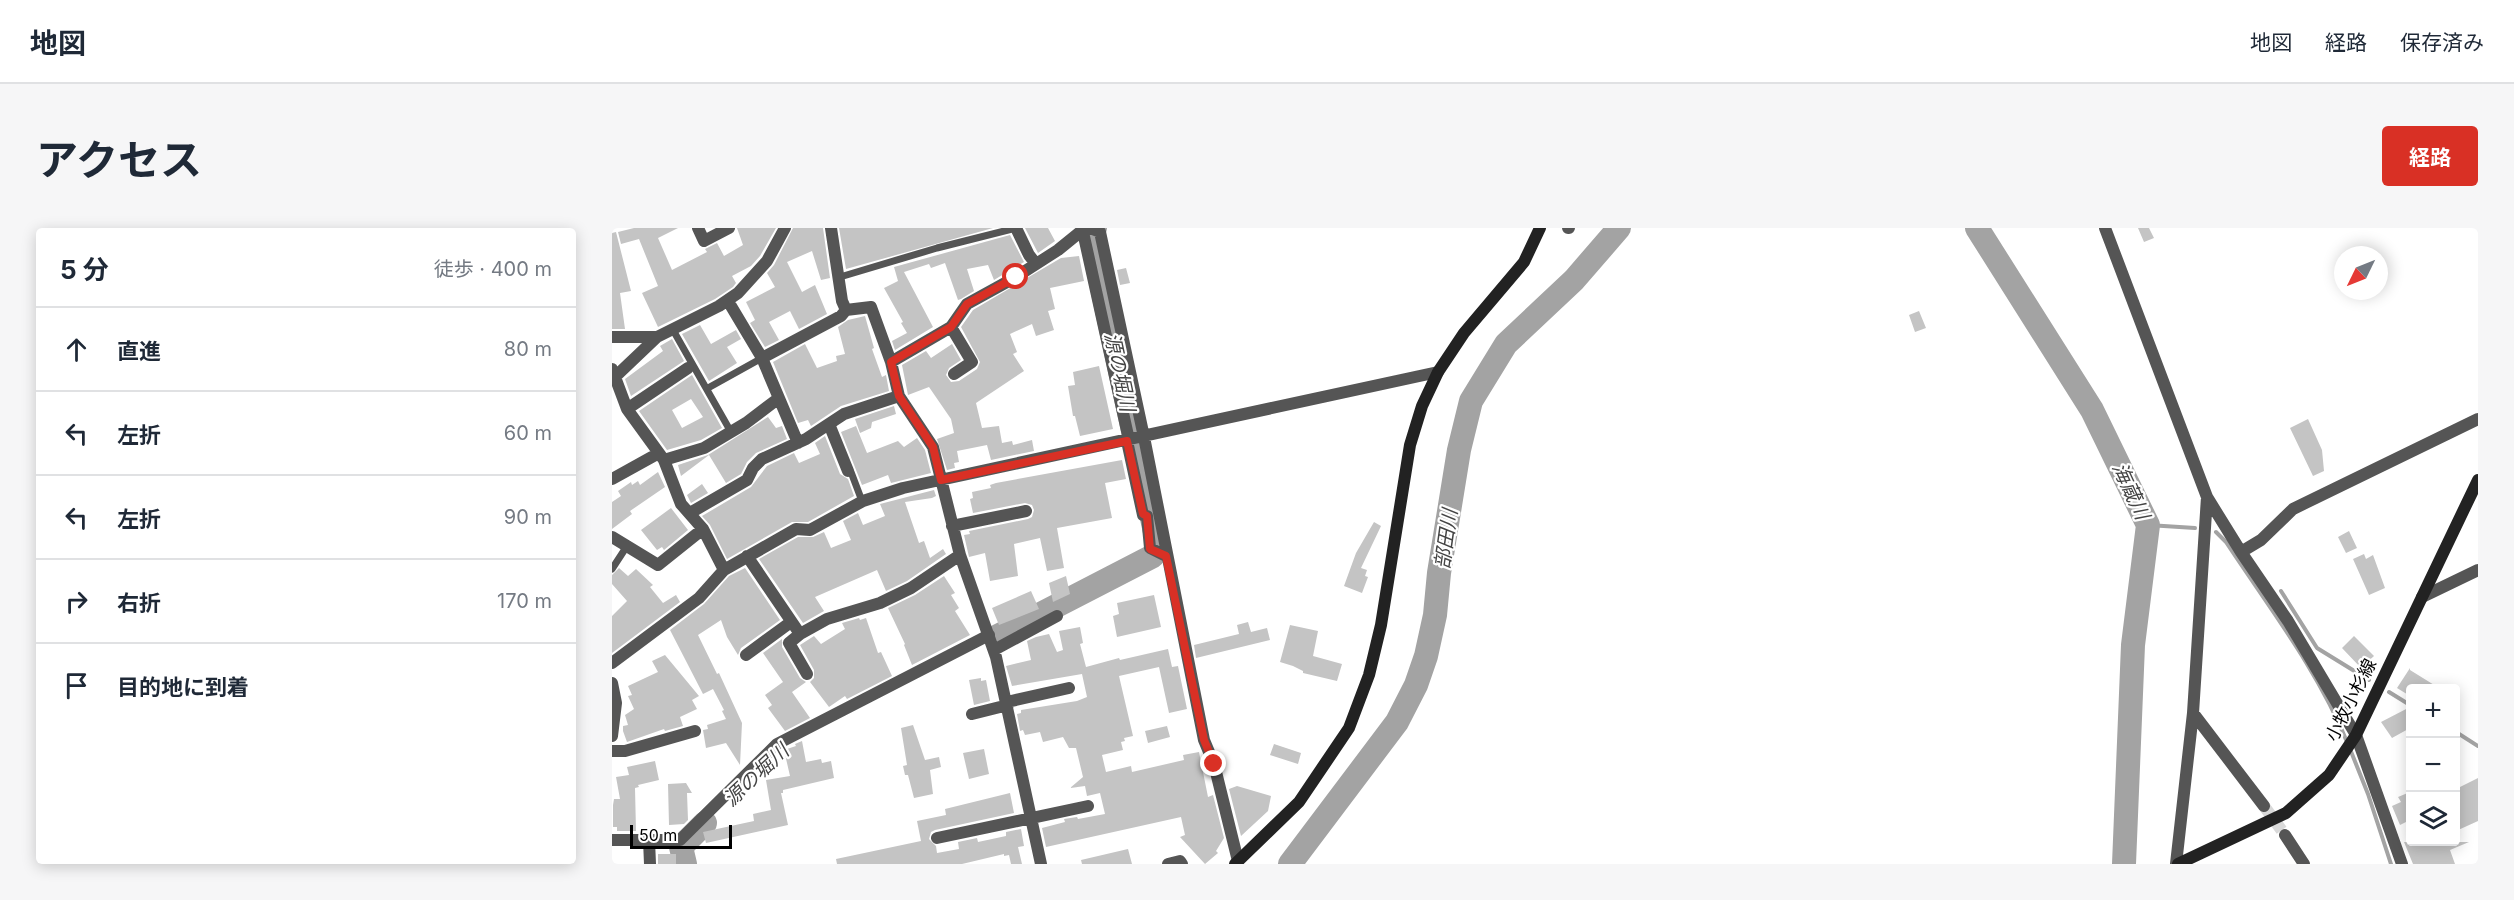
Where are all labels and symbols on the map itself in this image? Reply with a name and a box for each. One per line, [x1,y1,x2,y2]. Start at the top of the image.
north arrow [2334,246,2388,300]
route start [1002,263,1028,289]
water label: 源の堀川 [1100,330,1140,416]
water label: 海蔵川 [2107,459,2155,525]
water label: 部田川 [1430,506,1462,570]
street label: 小牧小杉線 [2321,655,2380,745]
water label: 源の堀川 [719,738,795,811]
route end [1200,750,1226,776]
scale bar [630,822,732,850]

